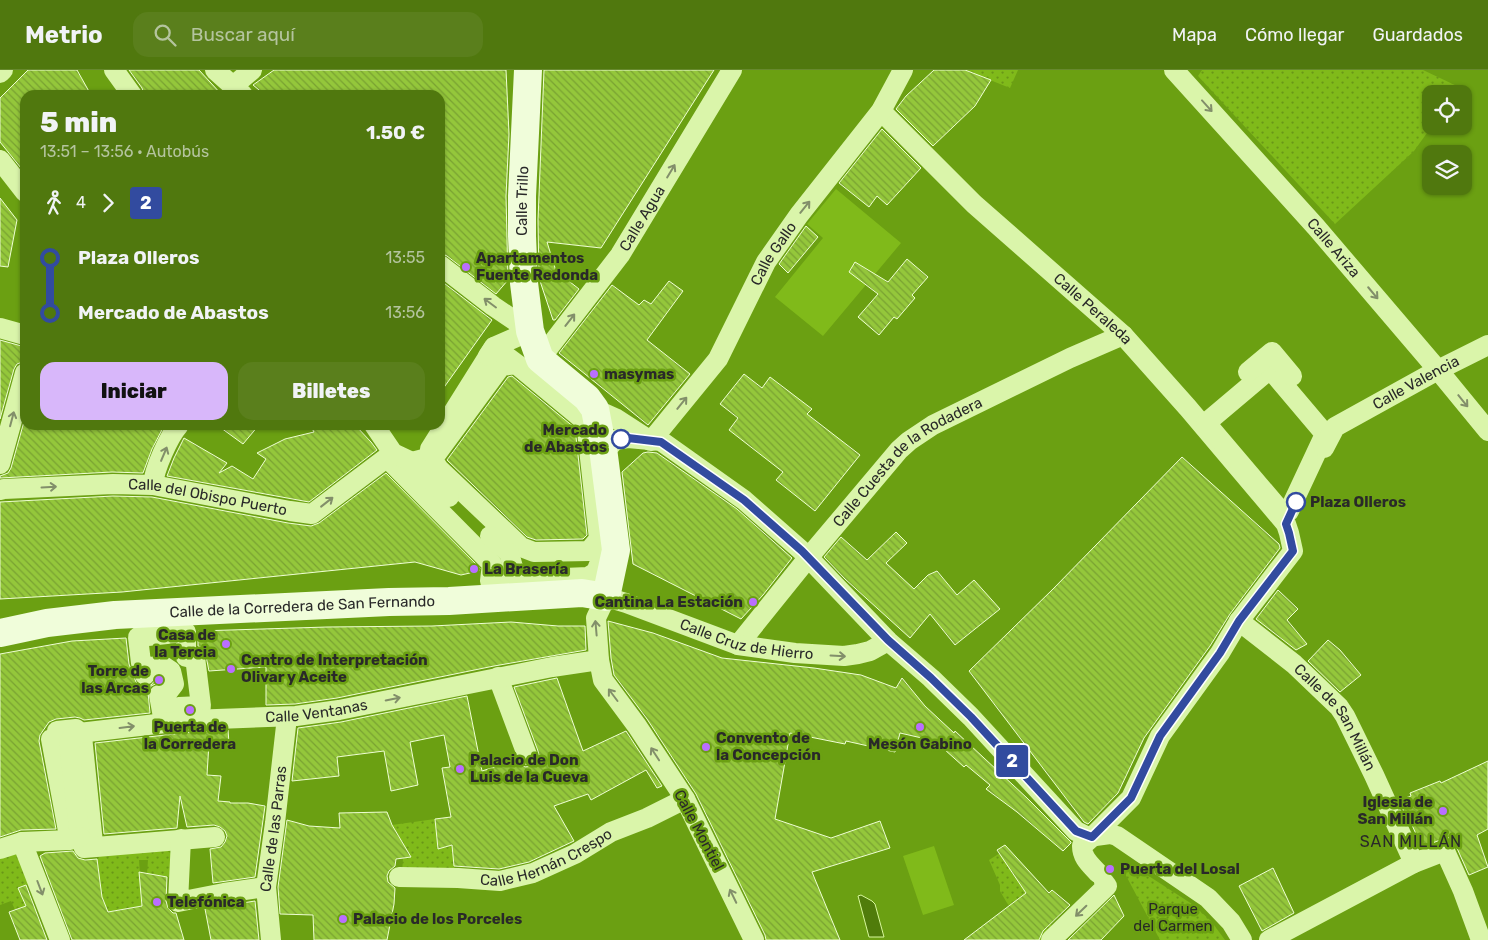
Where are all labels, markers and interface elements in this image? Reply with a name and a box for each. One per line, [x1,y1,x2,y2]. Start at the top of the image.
search box [133,12,483,57]
text: Metrio [25,21,103,49]
icon: search [151,21,179,49]
text: Buscar aquí [191,23,295,46]
text: Mapa [1172,24,1217,46]
text: Cómo llegar [1245,24,1344,46]
text: Guardados [1372,24,1463,46]
map controls [1422,85,1472,195]
button: locate [1422,85,1472,135]
one-way arrow [1201,99,1213,112]
text: 5 min [40,106,117,139]
text: 1.50 € [366,121,425,144]
text: 13:51 – 13:56 · Autobús [40,142,209,161]
button: layers [1422,145,1472,195]
street label: Calle Trillo [513,165,532,236]
one-way arrow [666,165,676,179]
street label: Calle Agua [615,182,669,255]
icon: walk [40,189,68,217]
icon: forward [94,189,122,217]
text: 2 [140,192,152,214]
text: 4 [76,193,86,212]
one-way arrow [799,201,810,214]
street label: Calle Ariza [1303,214,1364,281]
street label: Calle Gallo [747,218,800,289]
text: Plaza Olleros [78,246,200,269]
text: 13:55 [385,248,425,267]
place label: Apartamentos Fuente Redonda [476,249,598,284]
marker: Apartamentos Fuente Redonda [460,261,472,273]
street label: Calle Peraleda [1050,269,1136,348]
one-way arrow [1367,286,1378,299]
one-way arrow [483,298,497,308]
text: Mercado de Abastos [78,301,269,324]
text: 13:56 [385,303,425,322]
one-way arrow [565,313,575,327]
street label: Calle Valencia [1369,352,1462,413]
button: Iniciar [40,362,228,420]
button: Billetes [238,362,425,420]
place label: masymas [604,365,674,383]
marker: masymas [588,368,600,380]
street label: Calle Cuesta de la Rodadera [829,393,985,531]
one-way arrow [1457,394,1468,407]
one-way arrow [676,397,687,410]
one-way arrow [8,411,18,427]
place label: Mercado de Abastos [524,421,607,456]
marker: Mercado de Abastos [611,429,631,449]
one-way arrow [159,447,169,462]
street label: Calle del Obispo Puerto [128,475,289,519]
one-way arrow [40,482,56,492]
marker: Plaza Olleros [1286,492,1306,512]
place label: Plaza Olleros [1310,493,1406,511]
one-way arrow [320,497,333,508]
place label: La Brasería [484,560,568,578]
marker: La Brasería [468,563,480,575]
street label: Calle de la Corredera de San Fernando [169,592,435,621]
place label: Cantina La Estación [594,593,743,611]
marker: Cantina La Estación [747,596,759,608]
street label: Calle Cruz de Hierro [677,615,814,663]
one-way arrow [592,620,601,636]
place label: Casa de la Tercia [154,626,216,661]
marker: Casa de la Tercia [220,638,232,650]
place label: Centro de Interpretación Olivar y Aceite [241,651,428,686]
one-way arrow [830,651,846,660]
street label: Calle de San Millán [1290,660,1379,774]
place label: Torre de las Arcas [81,662,149,697]
marker: Centro de Interpretación Olivar y Aceite [225,663,237,675]
marker: Torre de las Arcas [153,674,165,686]
one-way arrow [608,689,619,702]
one-way arrow [384,694,400,703]
street label: Calle Ventanas [265,695,369,726]
marker: Puerta de la Corredera [184,704,196,716]
place label: Puerta de la Corredera [144,718,236,753]
marker: Mesón Gabino [914,721,926,733]
one-way arrow [119,722,135,732]
place label: Convento de la Concepción [716,729,821,764]
place label: Mesón Gabino [868,735,972,753]
marker: Convento de la Concepción [700,741,712,753]
line badge: 2 [996,745,1028,777]
one-way arrow [650,747,660,761]
text: 2 [1006,750,1018,772]
place label: Palacio de Don Luis de la Cueva [470,751,588,786]
marker: Palacio de Don Luis de la Cueva [454,763,466,775]
street label: Calle de las Parras [256,764,290,893]
street label: Calle Montiel [670,787,728,873]
place label: Iglesia de San Millán [1358,793,1433,828]
marker: Iglesia de San Millán [1437,805,1449,817]
street label: Calle Hernán Crespo [479,825,615,890]
district label: SAN MILLÁN [1360,832,1462,851]
place label: Puerta del Losal [1120,860,1240,878]
marker: Puerta del Losal [1104,863,1116,875]
one-way arrow [36,880,45,895]
one-way arrow [728,889,737,904]
place label: Telefónica [167,893,245,911]
marker: Telefónica [151,896,163,908]
park label: Parque del Carmen [1133,900,1213,935]
one-way arrow [1075,905,1087,917]
place label: Palacio de los Porceles [353,910,522,928]
marker: Palacio de los Porceles [337,913,349,925]

